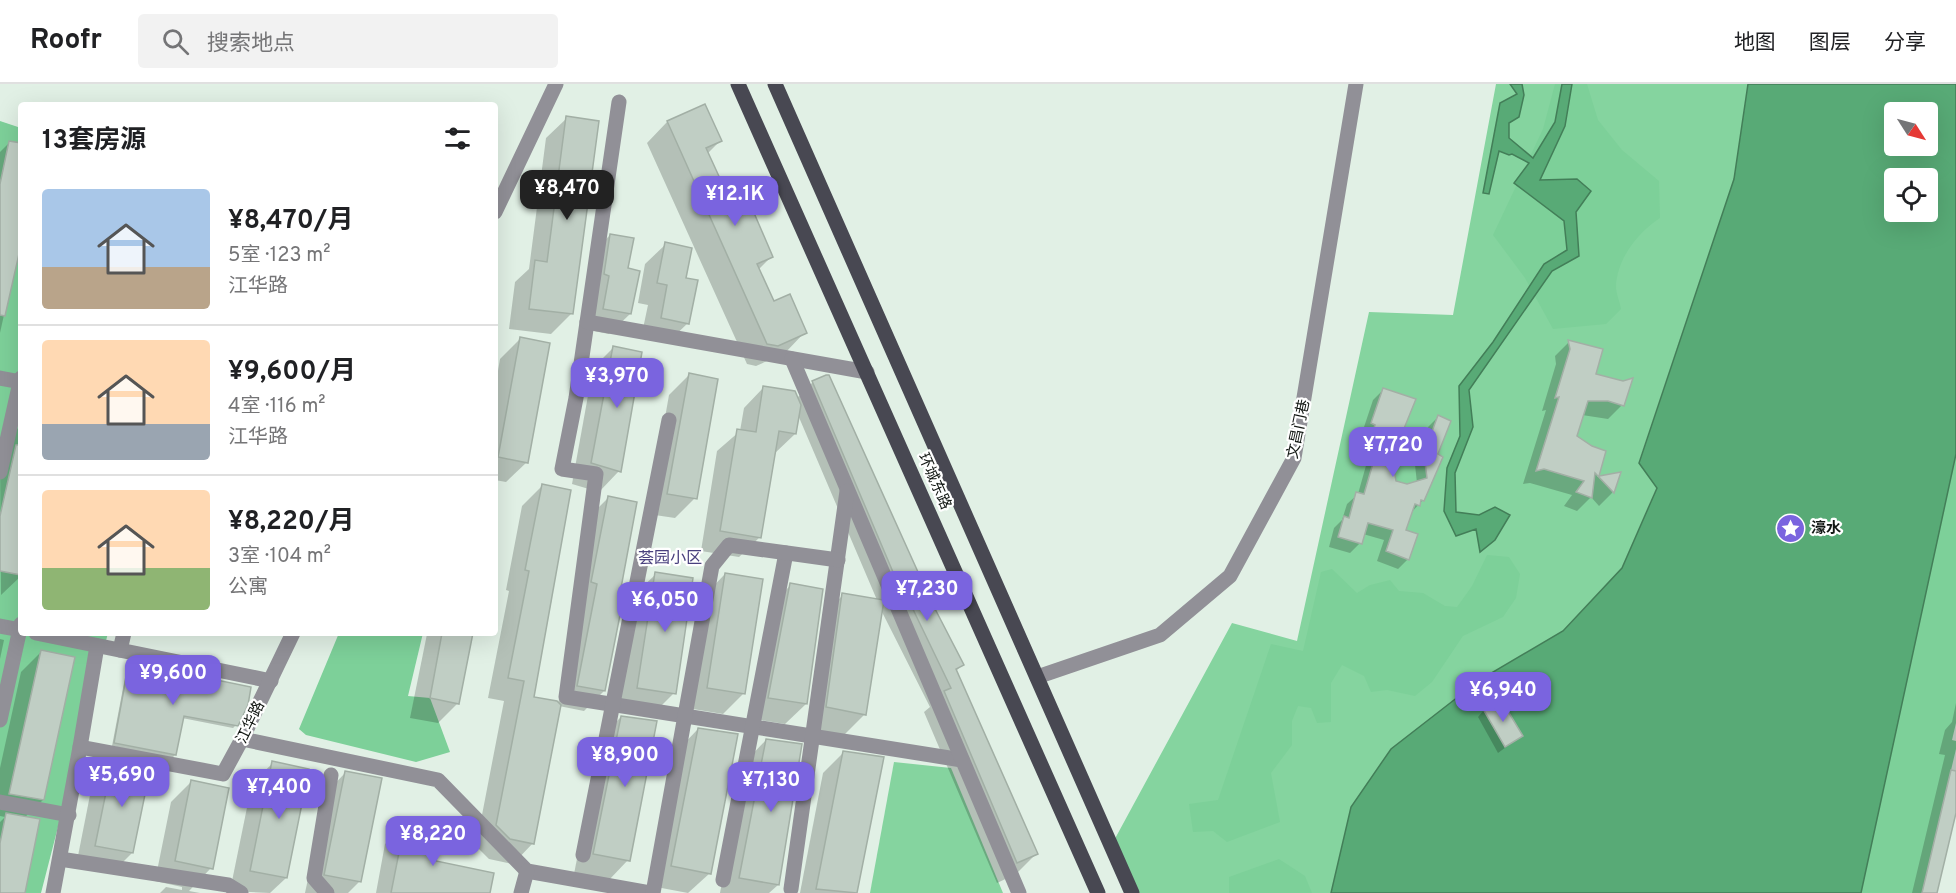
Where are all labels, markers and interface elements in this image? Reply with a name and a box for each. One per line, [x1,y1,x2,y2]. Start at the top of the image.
search box [138,14,558,68]
text: Roofr [30,23,102,59]
icon: search [159,25,192,58]
text: 地图 [1734,30,1776,57]
text: 图层 [1809,30,1851,57]
text: 分享 [1884,30,1926,57]
text: 搜索地点 [207,31,295,58]
north arrow [1884,102,1938,156]
map controls [1884,102,1938,222]
icon: filters [441,122,474,155]
text: 13套房源 [42,125,146,158]
button: locate [1884,168,1938,222]
pin: ¥8,470 [518,170,616,221]
text: ¥8,470 [534,176,600,202]
pin: ¥12.1K [686,176,784,227]
text: ¥12.1K [705,182,765,208]
text: ¥8,470/月 [228,205,353,238]
icon: home [90,213,162,285]
text: 5室 · 123 m² [228,243,330,269]
text: 江华路 [228,274,288,300]
text: ¥9,600/月 [228,356,356,389]
pin: ¥3,970 [568,358,666,409]
icon: home [90,364,162,436]
text: ¥3,970 [585,364,649,390]
text: 4室 · 116 m² [228,394,326,420]
street label: 文昌门巷 [1284,398,1315,461]
text: 江华路 [228,425,288,451]
pin: ¥7,720 [1344,427,1442,478]
text: ¥7,720 [1363,433,1423,459]
street label: 环城东路 [913,450,955,513]
text: ¥8,220/月 [228,506,355,539]
place icon: 濠水 [1774,512,1806,544]
icon: home [90,514,162,586]
place label: 濠水 [1811,519,1841,539]
text: 3室 · 104 m² [228,544,331,570]
district label: 荟园小区 [638,549,702,569]
pin: ¥7,230 [878,571,976,622]
text: 公寓 [228,575,268,601]
text: ¥7,230 [895,577,959,603]
pin: ¥6,050 [616,582,714,633]
text: ¥6,050 [631,588,699,614]
pin: ¥9,600 [124,655,222,706]
text: ¥9,600 [139,661,207,687]
pin: ¥6,940 [1454,672,1552,723]
text: ¥6,940 [1469,678,1537,704]
street label: 江华路 [232,698,270,747]
pin: ¥8,900 [576,737,674,788]
text: ¥8,900 [591,743,659,769]
pin: ¥5,690 [73,757,171,808]
pin: ¥7,130 [722,762,820,813]
text: ¥5,690 [88,763,156,789]
text: ¥7,130 [742,768,800,794]
pin: ¥7,400 [230,769,328,820]
text: ¥7,400 [246,775,312,801]
pin: ¥8,220 [384,816,482,867]
text: ¥8,220 [400,822,466,848]

